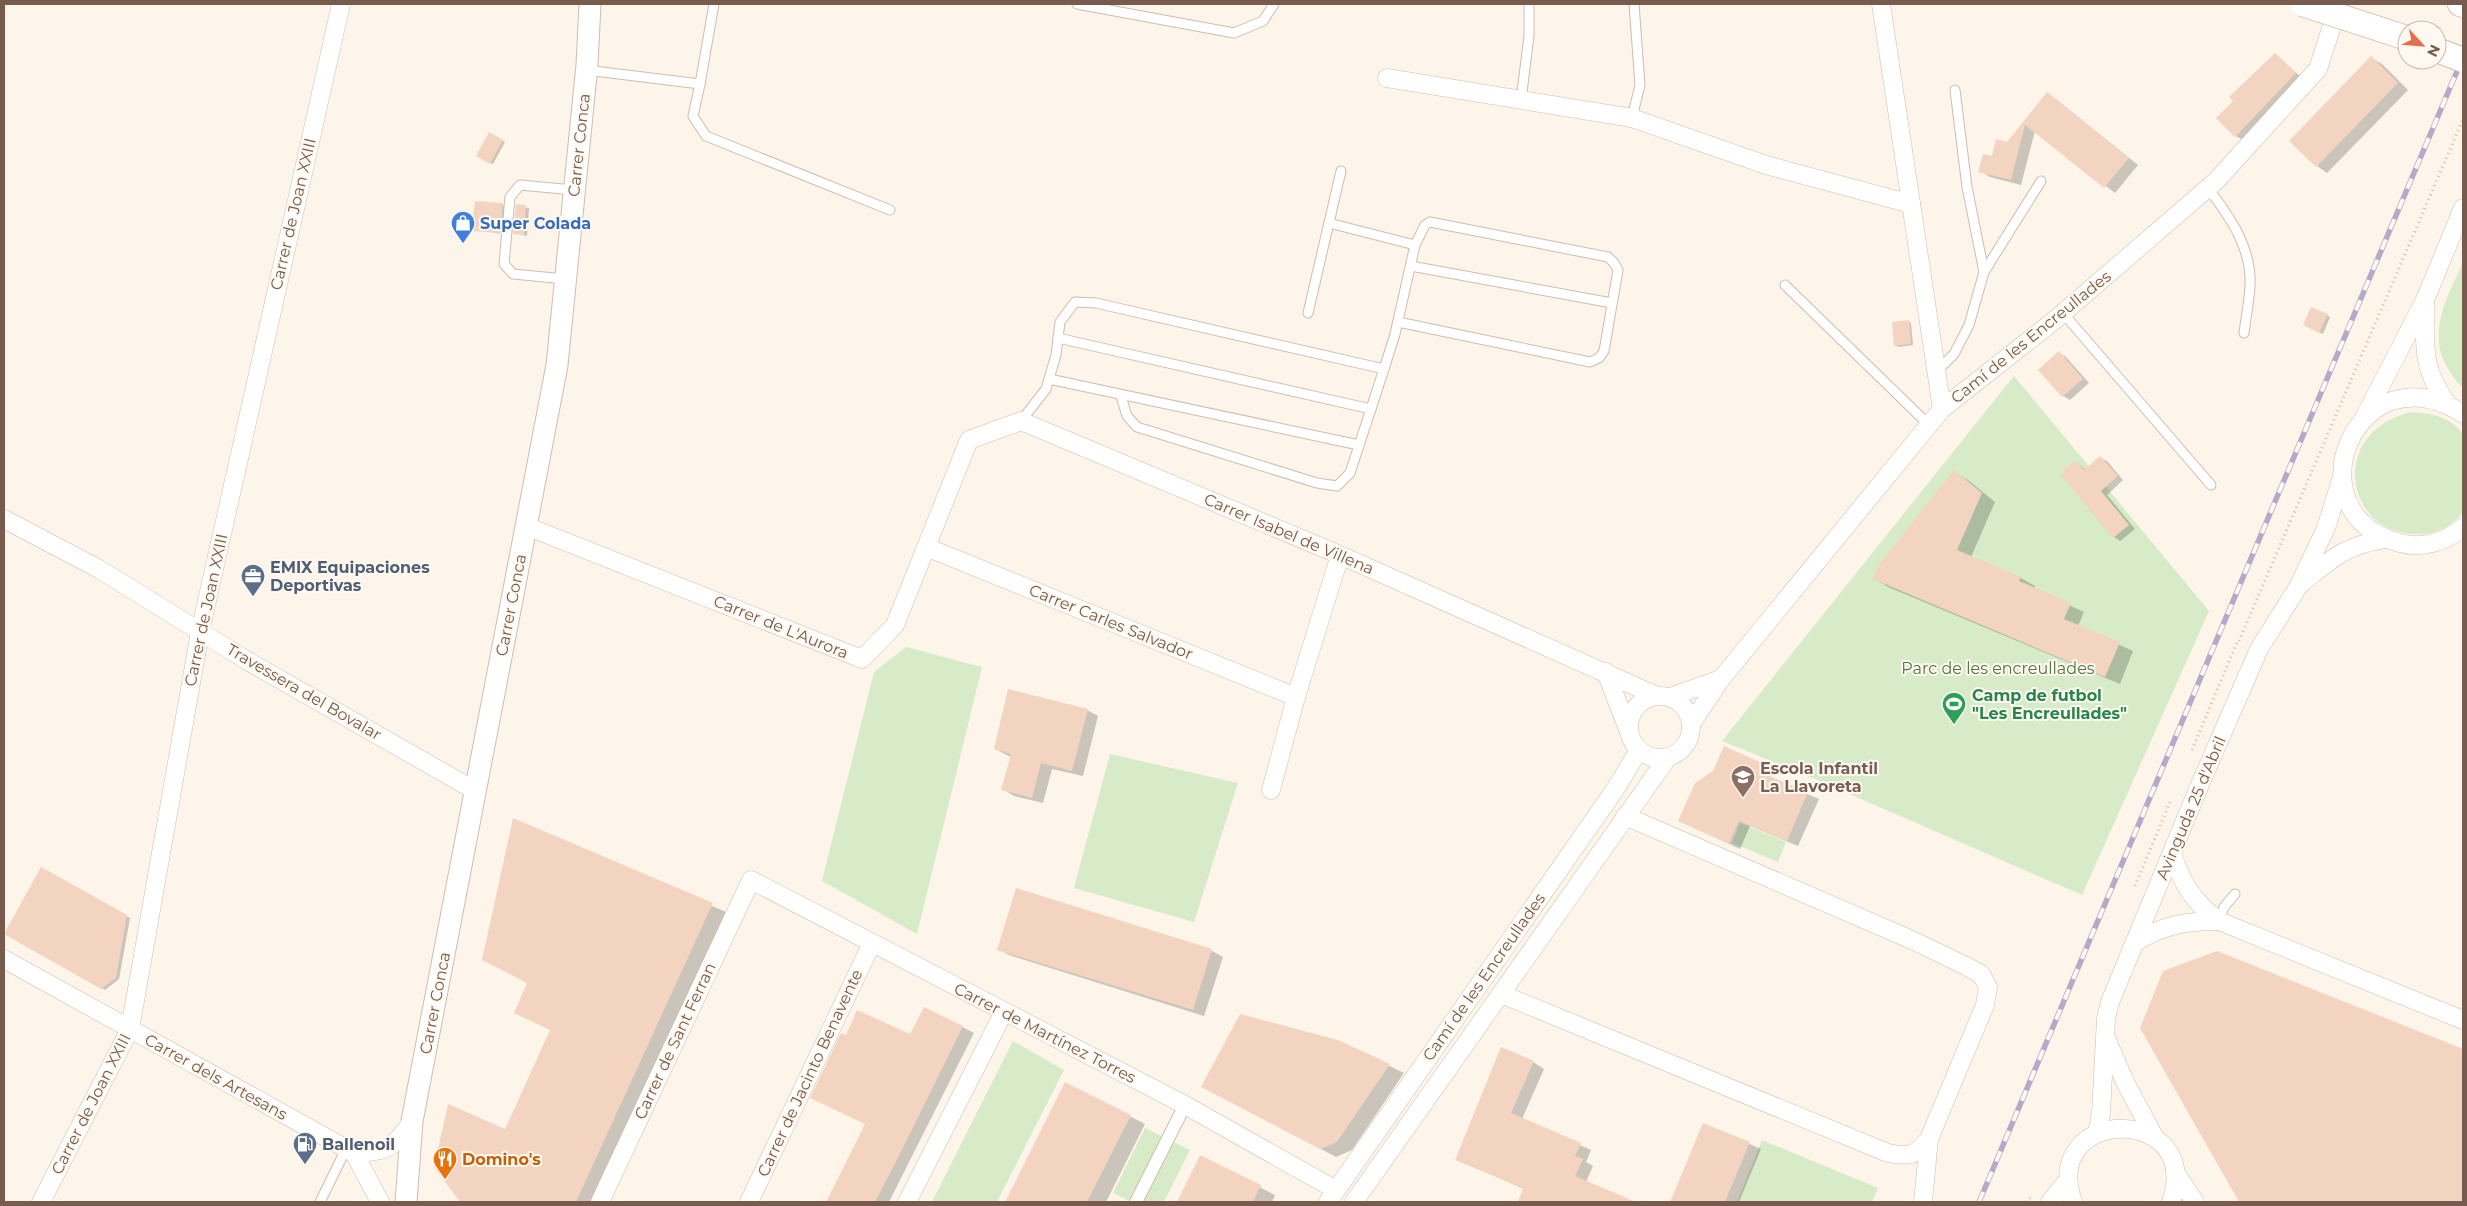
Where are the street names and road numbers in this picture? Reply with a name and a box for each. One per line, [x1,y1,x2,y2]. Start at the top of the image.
street label: Carrer Conca [564,92,594,198]
street label: Carrer de Joan XXIII [266,136,320,292]
street label: Camí de les Encreullades [1947,266,2115,407]
street label: Carrer Isabel de Villena [1201,490,1377,578]
street label: Carrer de Joan XXIII [181,532,231,688]
street label: Carrer Conca [492,552,530,658]
street label: Carrer Carles Salvador [1026,580,1196,664]
street label: Carrer de L'Aurora [711,591,851,663]
street label: Travessera del Bovalar [223,640,385,744]
street label: Avinguda 25 d'Abril [2152,733,2230,883]
street label: Camí de les Encreullades [1419,889,1549,1065]
street label: Carrer Conca [416,950,454,1056]
street label: Carrer de Sant Ferran [630,960,720,1122]
street label: Carrer de Jacinto Benavente [754,966,866,1180]
street label: Carrer de Martínez Torres [951,979,1139,1087]
street label: Carrer de Joan XXIII [47,1030,135,1178]
street label: Carrer dels Artesans [141,1030,291,1124]

